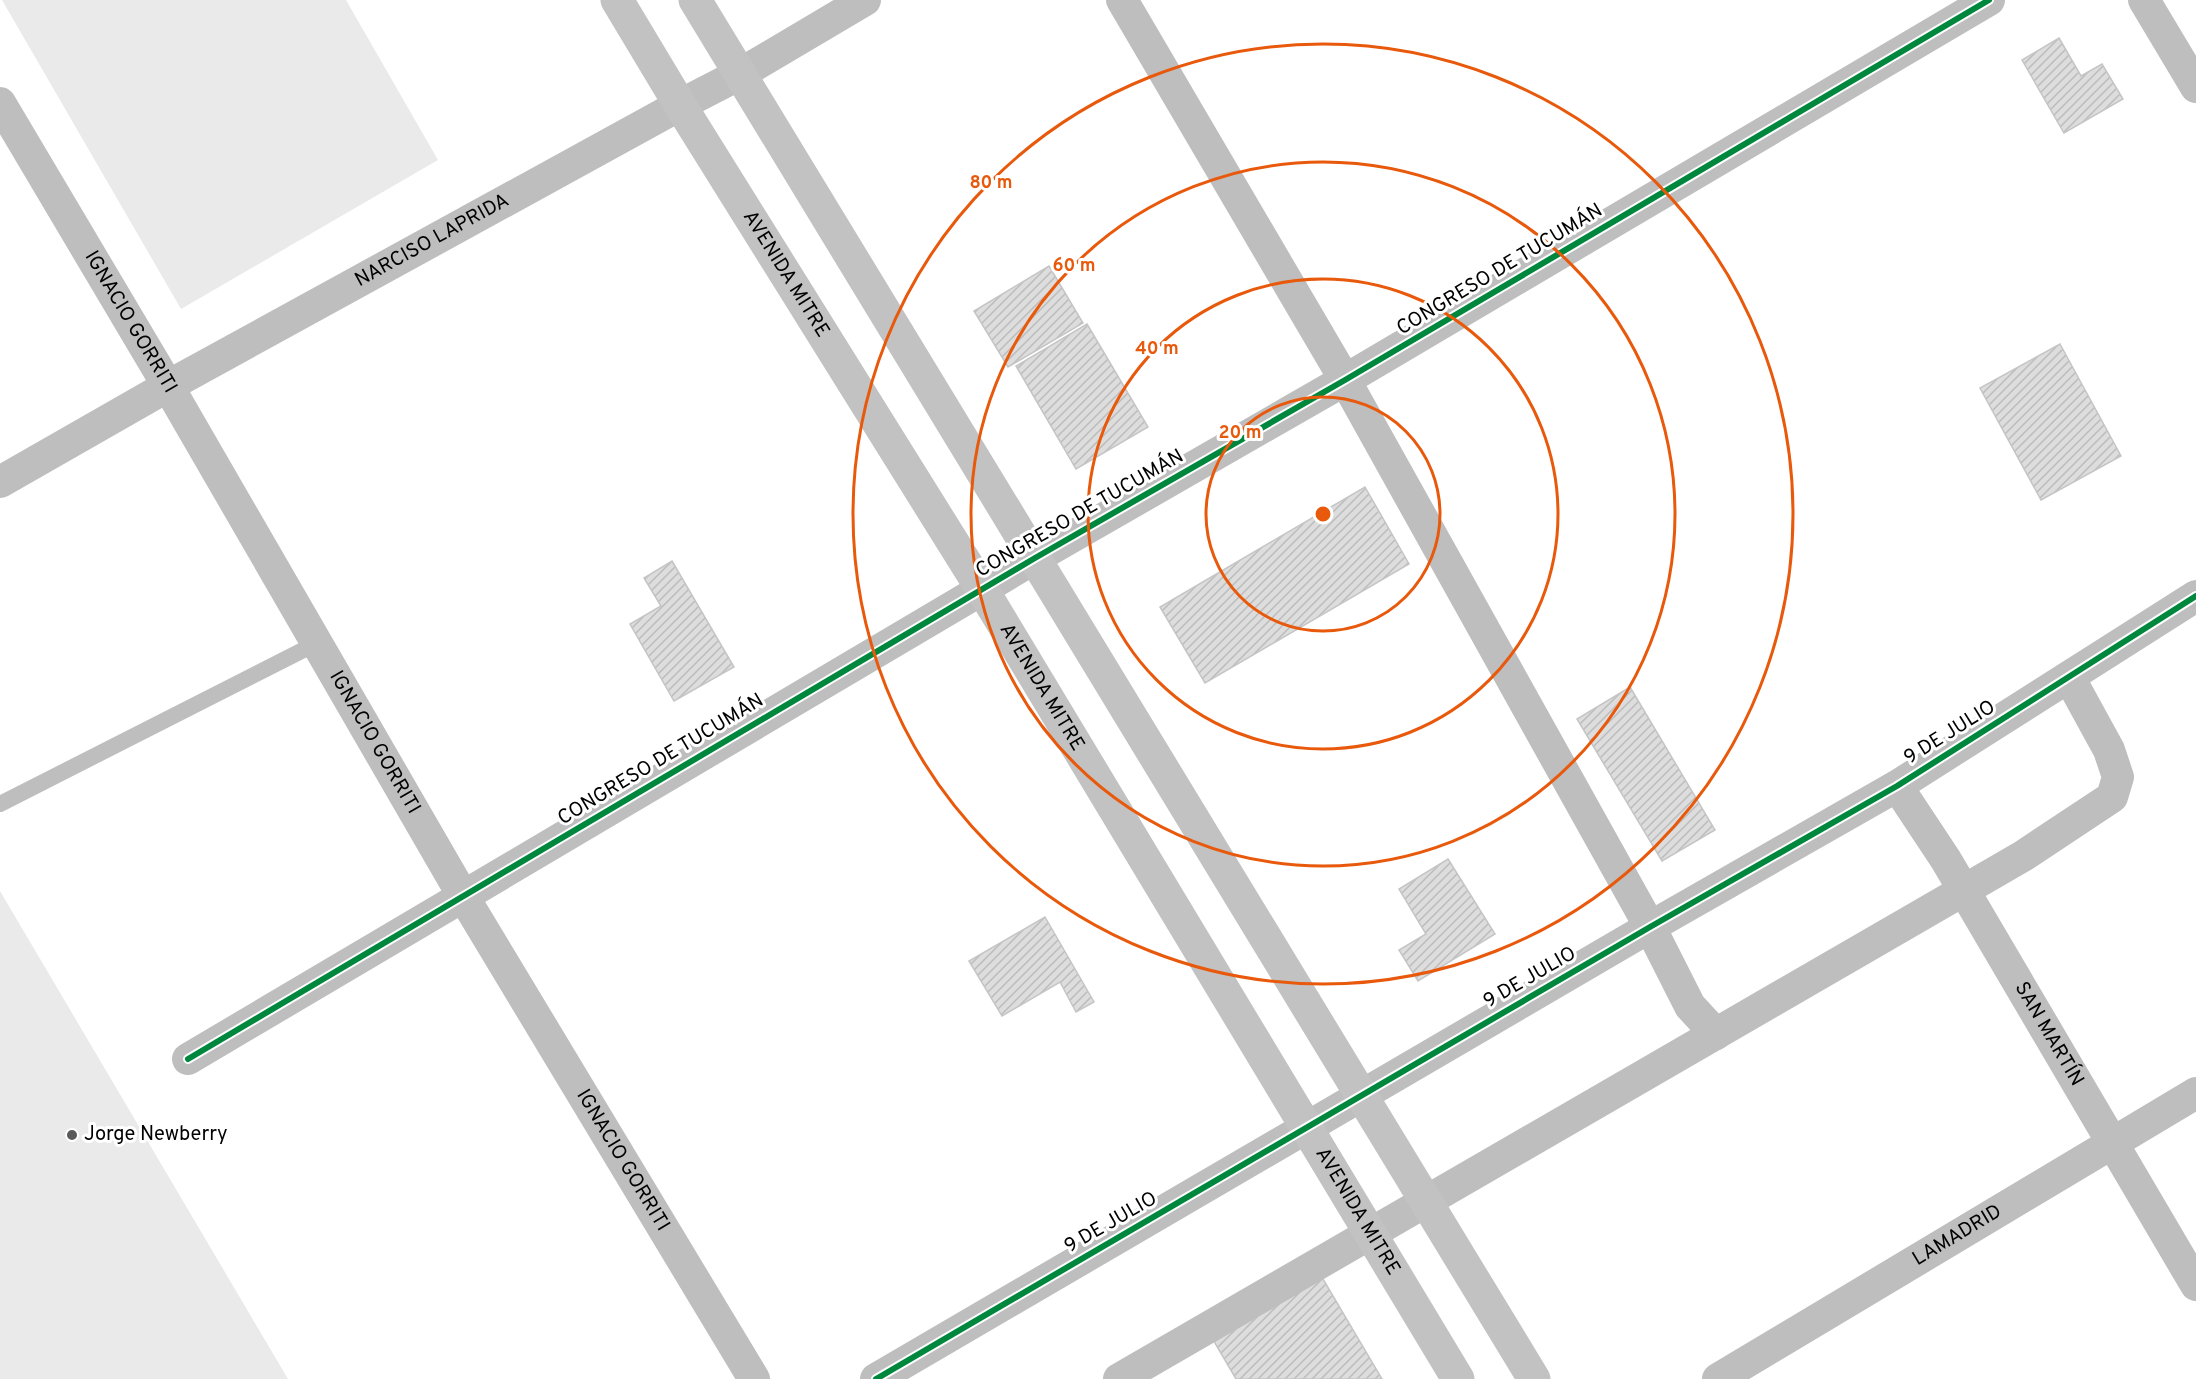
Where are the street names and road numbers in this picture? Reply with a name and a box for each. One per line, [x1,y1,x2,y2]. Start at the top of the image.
street label: NARCISO LAPRIDA [350,188,514,294]
street label: CONGRESO DE TUCUMÁN [1391,196,1608,342]
street label: AVENIDA MITRE [736,206,835,343]
street label: IGNACIO GORRITI [78,246,183,398]
street label: CONGRESO DE TUCUMÁN [970,442,1189,584]
street label: AVENIDA MITRE [993,619,1090,756]
street label: IGNACIO GORRITI [323,666,426,819]
street label: CONGRESO DE TUCUMÁN [552,686,769,832]
street label: 9 DE JULIO [1899,695,2001,771]
street label: 9 DE JULIO [1479,941,1581,1015]
street label: SAN MARTÍN [2008,977,2089,1091]
street label: IGNACIO GORRITI [570,1085,675,1236]
street label: AVENIDA MITRE [1309,1143,1406,1280]
street label: 9 DE JULIO [1060,1186,1162,1260]
street label: LAMADRID [1908,1199,2007,1273]

